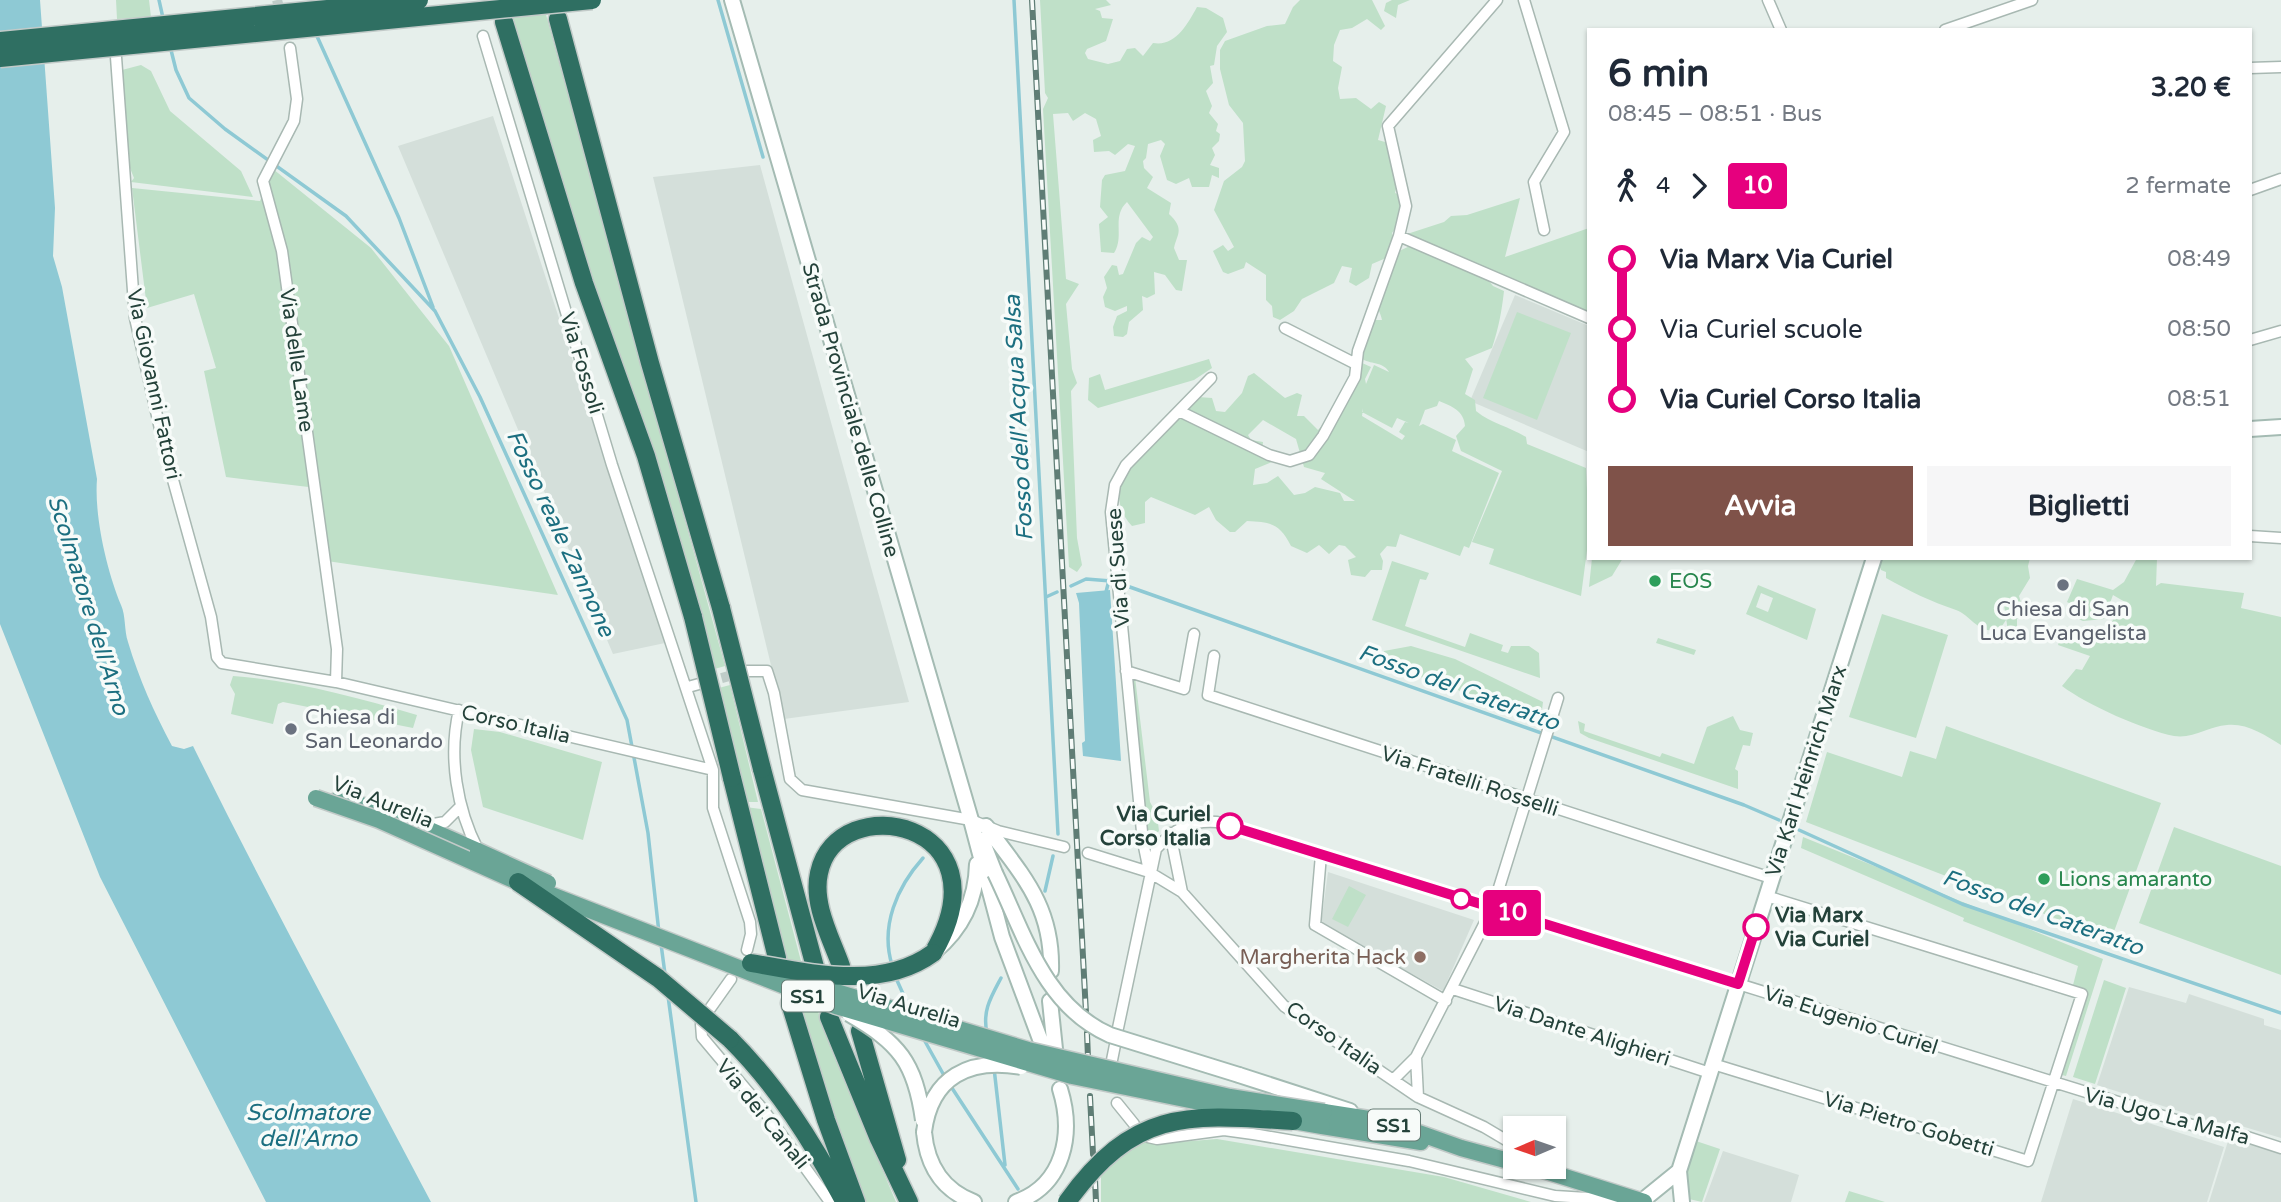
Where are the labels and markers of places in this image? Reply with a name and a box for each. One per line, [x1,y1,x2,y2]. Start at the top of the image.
place label: EOS [1669,569,1712,594]
marker: EOS [1647,573,1663,589]
marker: Chiesa di San Luca Evangelista [2055,577,2071,593]
place label: Chiesa di San Luca Evangelista [1979,597,2147,646]
place label: Chiesa di San Leonardo [305,705,443,754]
marker: Chiesa di San Leonardo [283,721,299,737]
place label: Via Curiel Corso Italia [1100,802,1211,851]
marker: Via Curiel Corso Italia [1217,813,1243,839]
place label: Lions amaranto [2058,867,2212,892]
marker: Lions amaranto [2036,871,2052,887]
unlabelled marker [1451,889,1471,909]
place label: Via Marx Via Curiel [1775,903,1869,952]
marker: Via Marx Via Curiel [1743,914,1769,940]
place label: Margherita Hack [1239,945,1406,970]
marker: Margherita Hack [1412,949,1428,965]

